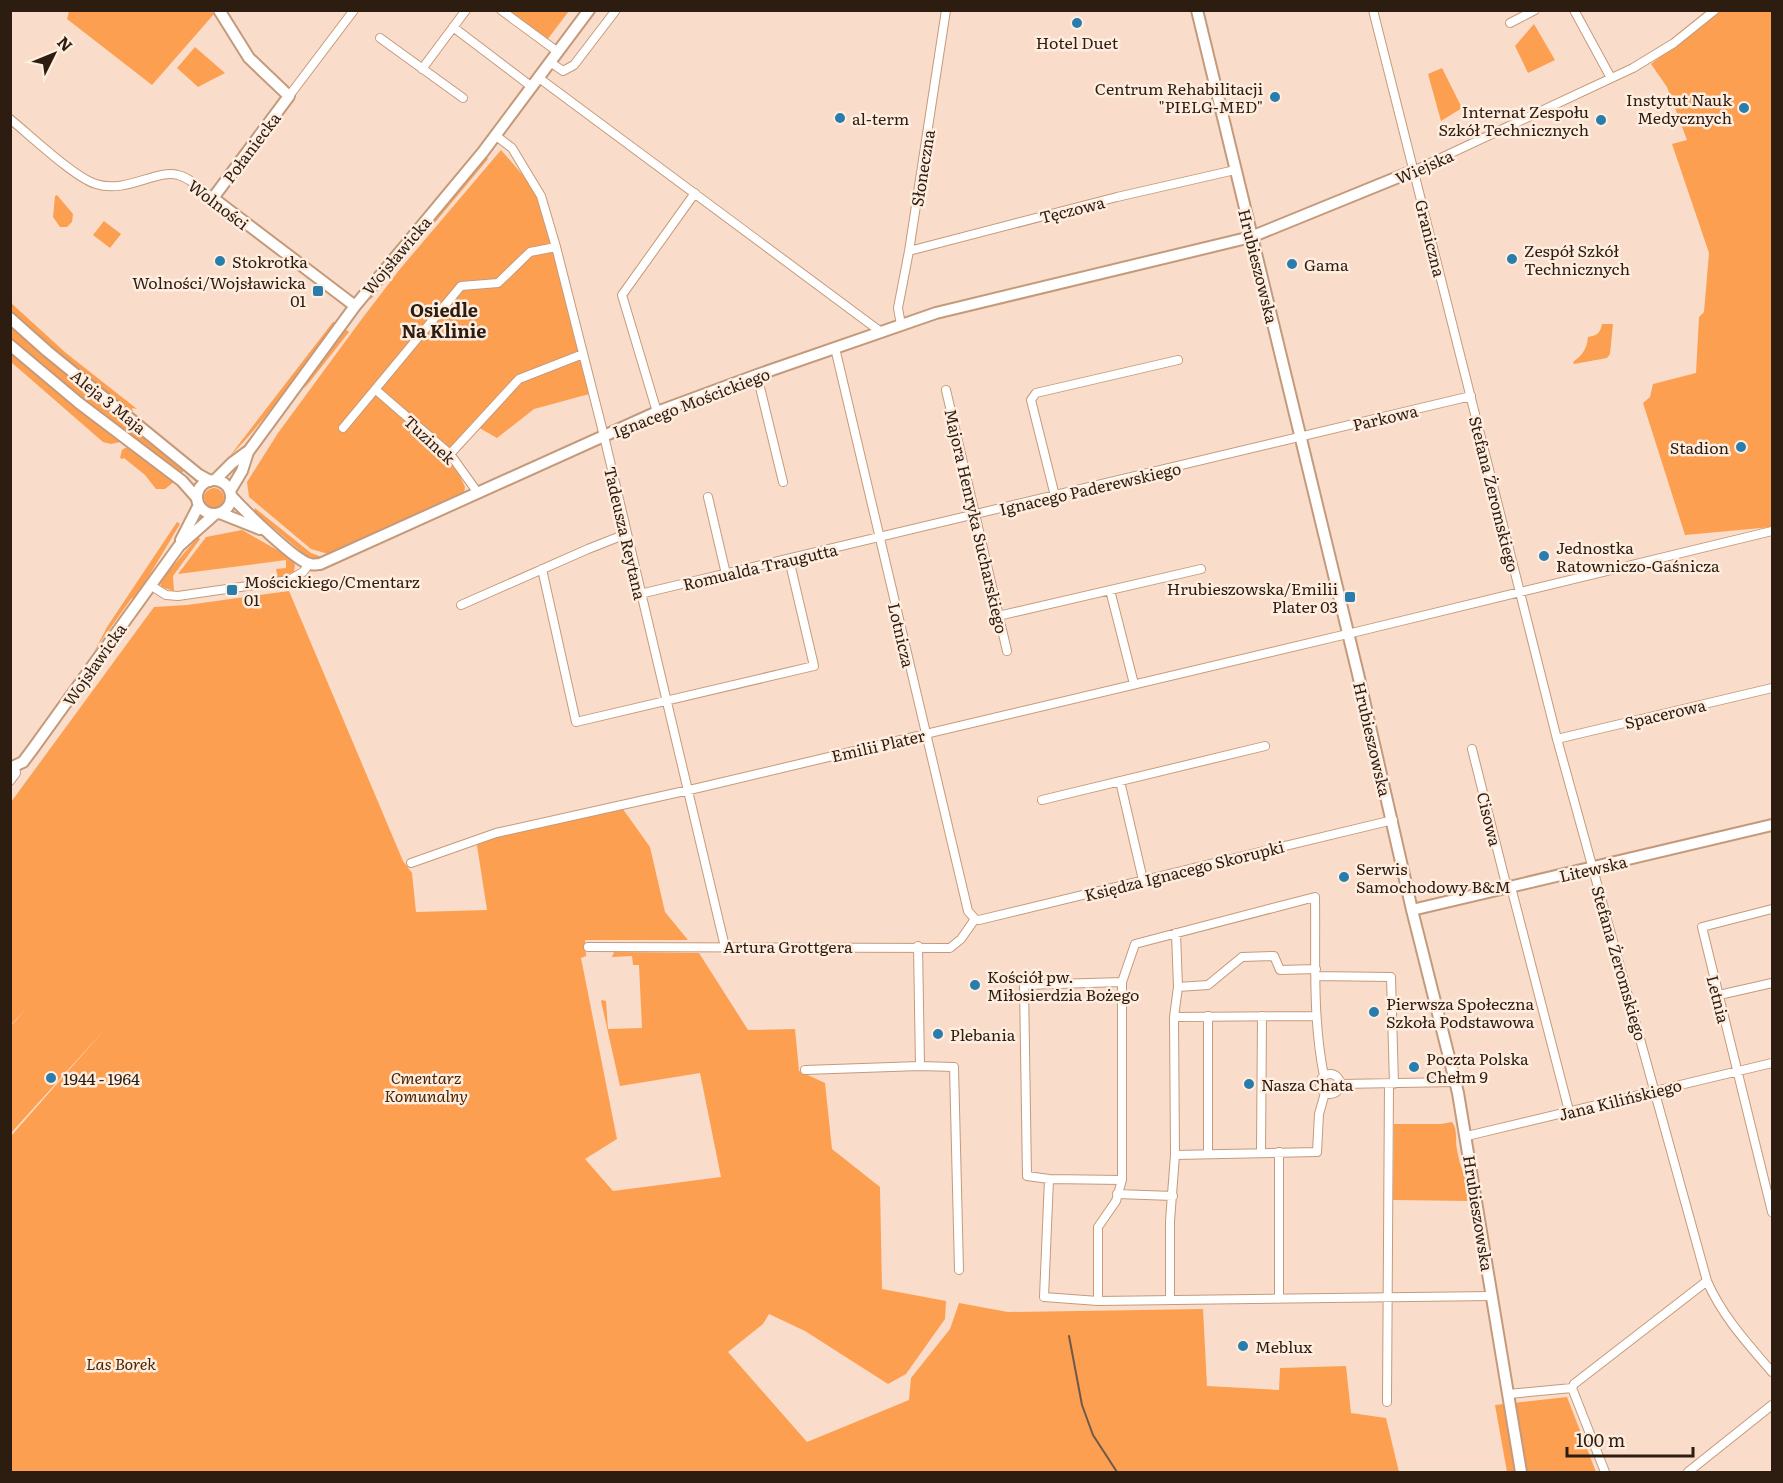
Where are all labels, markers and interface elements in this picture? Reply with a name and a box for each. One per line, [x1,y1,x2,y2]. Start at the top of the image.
marker: Hotel Duet [1070,16,1084,30]
north arrow [24,24,84,84]
text: N [52,30,79,56]
place label: Hotel Duet [1036,30,1119,54]
place label: Centrum Rehabilitacji "PIELG-MED" [1095,76,1263,118]
place label: Instytut Nauk Medycznych [1626,87,1732,129]
marker: Centrum Rehabilitacji "PIELG-MED" [1268,90,1282,104]
place label: Internat Zespołu Szkół Technicznych [1438,99,1589,141]
marker: Instytut Nauk Medycznych [1737,101,1751,115]
street label: Połaniecka [216,106,286,187]
place label: al-term [852,106,910,130]
marker: al-term [833,111,847,125]
marker: Internat Zespołu Szkół Technicznych [1594,113,1608,127]
street label: Słoneczna [904,127,940,208]
street label: Wiejska [1391,142,1457,189]
street label: Wolności [184,173,254,235]
street label: Tęczowa [1037,189,1107,229]
street label: Graniczna [1410,197,1452,280]
street label: Hrubieszowska [1233,206,1285,326]
street label: Wojsławicka [356,210,436,300]
place label: Zespół Szkół Technicznych [1524,238,1630,280]
place label: Stokrotka [232,249,308,273]
place label: Gama [1304,252,1349,276]
marker: Zespół Szkół Technicznych [1505,252,1519,266]
marker: Stokrotka [213,254,227,268]
marker: Gama [1285,257,1299,271]
place label: Wolności/Wojsławicka 01 [132,270,306,312]
marker: Wolności/Wojsławicka 01 [311,284,325,298]
district label: Osiedle Na Klinie [402,296,486,344]
street label: Ignacego Mościckiego [609,361,773,443]
street label: Aleja 3 Maja [66,363,152,439]
street label: Parkowa [1350,398,1420,436]
street label: Majora Henryka Sucharskiego [939,406,1015,636]
street label: Tuzinek [399,409,461,469]
street label: Stefana Żeromskiego [1464,413,1526,575]
place label: Stadion [1670,435,1729,459]
marker: Stadion [1734,440,1748,454]
street label: Ignacego Paderewskiego [997,455,1183,521]
street label: Tadeusza Reytana [599,464,653,602]
place label: Jednostka Ratowniczo-Gaśnicza [1556,535,1720,577]
street label: Romualda Traugutta [680,536,840,596]
marker: Jednostka Ratowniczo-Gaśnicza [1537,549,1551,563]
place label: Mościckiego/Cmentarz 01 [244,569,420,611]
place label: Hrubieszowska/Emilii Plater 03 [1167,576,1338,618]
marker: Mościckiego/Cmentarz 01 [225,583,239,597]
marker: Hrubieszowska/Emilii Plater 03 [1343,590,1357,604]
street label: Lotnicza [883,600,921,670]
street label: Wojsławicka [57,617,132,710]
street label: Hrubieszowska [1348,679,1398,799]
street label: Spacerowa [1622,692,1708,734]
street label: Emilii Plater [829,722,928,767]
street label: Cisowa [1472,789,1508,849]
street label: Księdza Ignacego Skorupki [1082,834,1286,906]
street label: Litewska [1557,848,1630,887]
place label: Serwis Samochodowy B&M [1356,856,1511,898]
marker: Serwis Samochodowy B&M [1337,870,1351,884]
street label: Stefana Żeromskiego [1586,883,1654,1043]
street label: Artura Grottgera [723,934,853,958]
place label: Kościół pw. Miłosierdzia Bożego [987,964,1139,1006]
street label: Letnia [1701,972,1737,1026]
marker: Kościół pw. Miłosierdzia Bożego [968,978,982,992]
place label: Pierwsza Społeczna Szkoła Podstawowa [1386,991,1535,1033]
marker: Pierwsza Społeczna Szkoła Podstawowa [1367,1005,1381,1019]
place label: Plebania [950,1022,1016,1046]
marker: Plebania [931,1027,945,1041]
place label: Poczta Polska Chełm 9 [1426,1046,1529,1088]
marker: Poczta Polska Chełm 9 [1407,1060,1421,1074]
park label: Cmentarz Komunalny [384,1065,468,1107]
place label: 1944 - 1964 [63,1066,140,1090]
marker: 1944 - 1964 [44,1071,58,1085]
place label: Nasza Chata [1261,1072,1354,1096]
street label: Jana Kilińskiego [1556,1072,1684,1126]
marker: Nasza Chata [1242,1077,1256,1091]
street label: Hrubieszowska [1458,1153,1500,1273]
place label: Meblux [1255,1334,1313,1358]
marker: Meblux [1236,1339,1250,1353]
park label: Las Borek [86,1351,156,1375]
scale bar [1567,1420,1693,1458]
text: 100 m [1576,1426,1625,1453]

